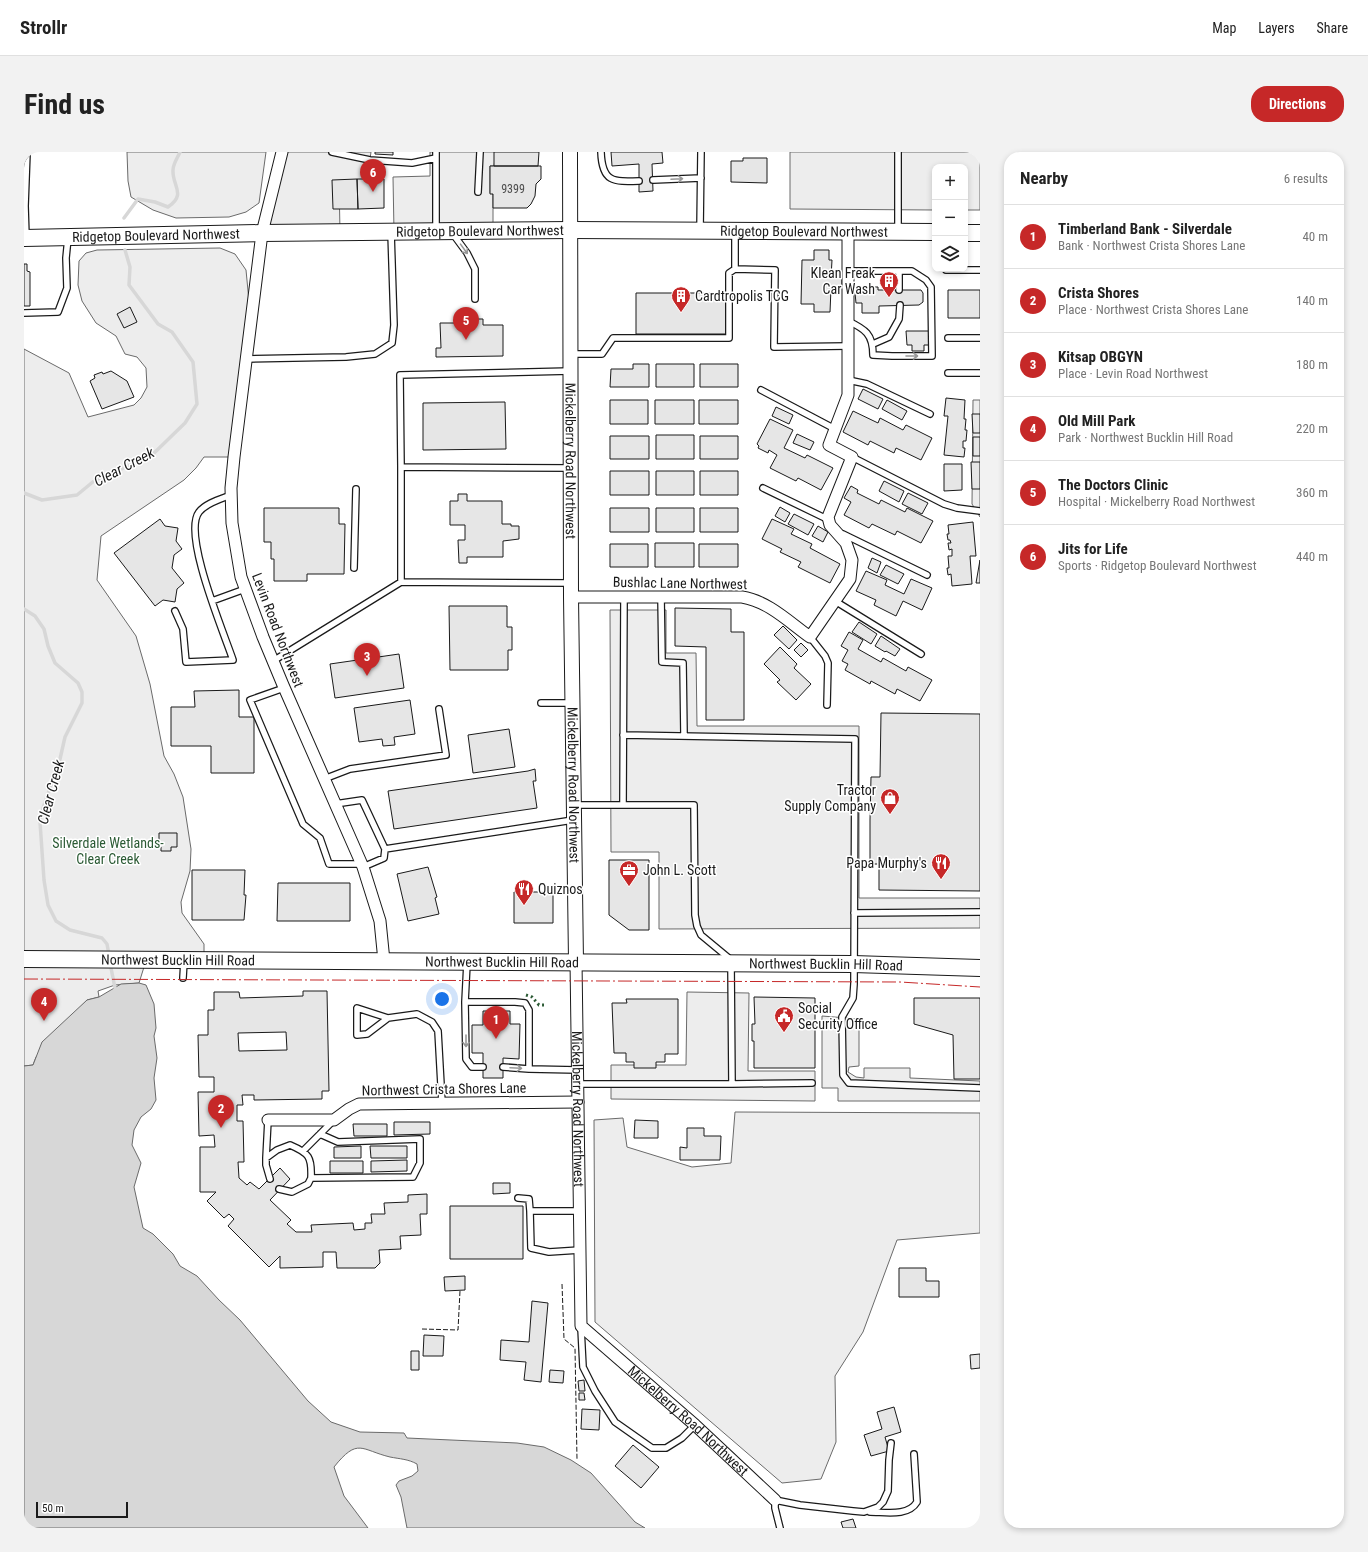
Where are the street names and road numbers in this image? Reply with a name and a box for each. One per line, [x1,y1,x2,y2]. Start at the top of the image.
street label: Ridgetop Boulevard Northwest [396,222,564,240]
street label: Ridgetop Boulevard Northwest [720,223,888,240]
street label: Ridgetop Boulevard Northwest [72,225,240,245]
street label: Mickelberry Road Northwest [563,383,579,539]
street label: Levin Road Northwest [249,571,307,689]
street label: Bushlac Lane Northwest [613,574,747,592]
street label: Mickelberry Road Northwest [565,707,583,863]
street label: Northwest Bucklin Hill Road [101,951,255,968]
street label: Northwest Bucklin Hill Road [425,953,579,970]
street label: Northwest Bucklin Hill Road [749,955,903,974]
street label: Mickelberry Road Northwest [569,1031,587,1187]
street label: Northwest Crista Shores Lane [362,1080,527,1098]
street label: Mickelberry Road Northwest [625,1362,752,1479]

